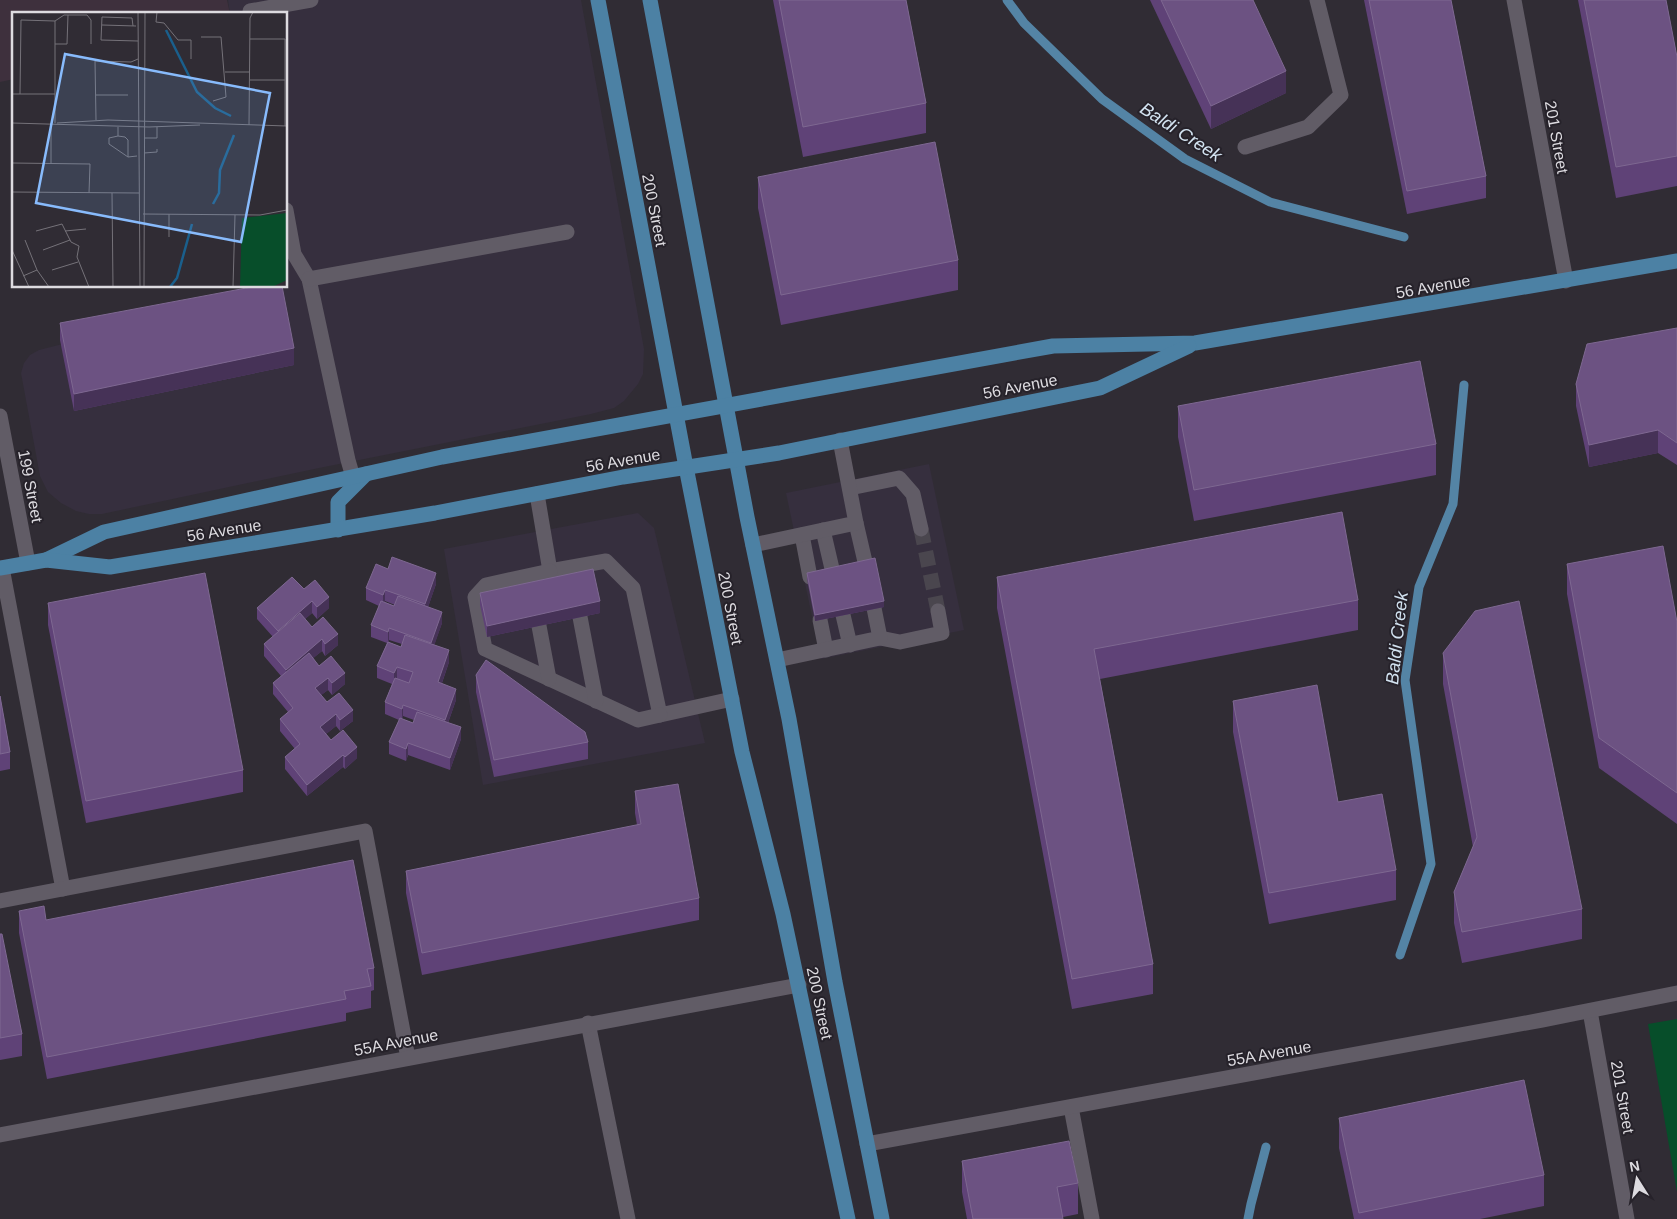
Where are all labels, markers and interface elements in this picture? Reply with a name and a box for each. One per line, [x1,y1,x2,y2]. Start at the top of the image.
inset map [12,12,288,288]
water label: Baldi Creek [1137,98,1226,166]
street label: 201 Street [1542,99,1571,175]
street label: 200 Street [639,172,670,248]
street label: 56 Avenue [1395,272,1472,301]
street label: 56 Avenue [981,371,1059,402]
street label: 56 Avenue [585,446,662,475]
street label: 199 Street [15,448,46,524]
street label: 56 Avenue [186,516,263,545]
street label: 200 Street [715,570,746,646]
water label: Baldi Creek [1382,590,1412,685]
street label: 200 Street [804,965,836,1042]
street label: 55A Avenue [353,1026,440,1059]
street label: 55A Avenue [1226,1038,1313,1069]
street label: 201 Street [1608,1059,1637,1135]
north arrow [1612,1154,1662,1204]
text: N [1628,1157,1641,1175]

